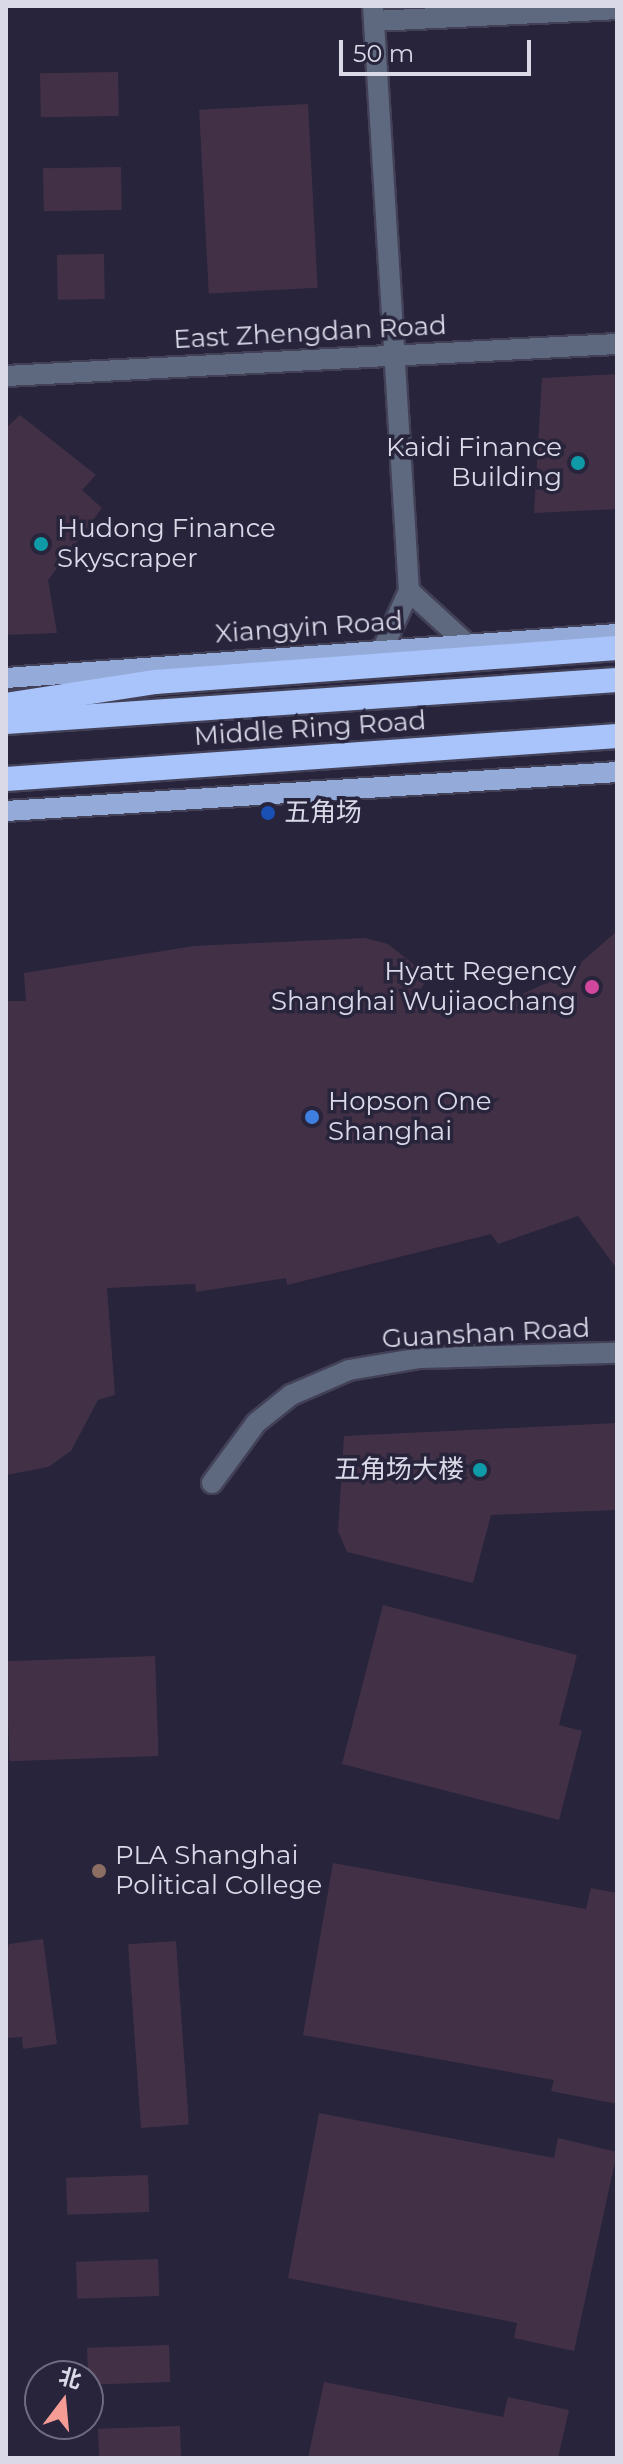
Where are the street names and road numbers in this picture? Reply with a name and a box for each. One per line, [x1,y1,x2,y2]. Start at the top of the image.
street label: East Zhengdan Road [173,310,447,356]
street label: Xiangyin Road [214,606,404,650]
street label: Middle Ring Road [193,705,427,753]
street label: Guanshan Road [381,1313,591,1355]

